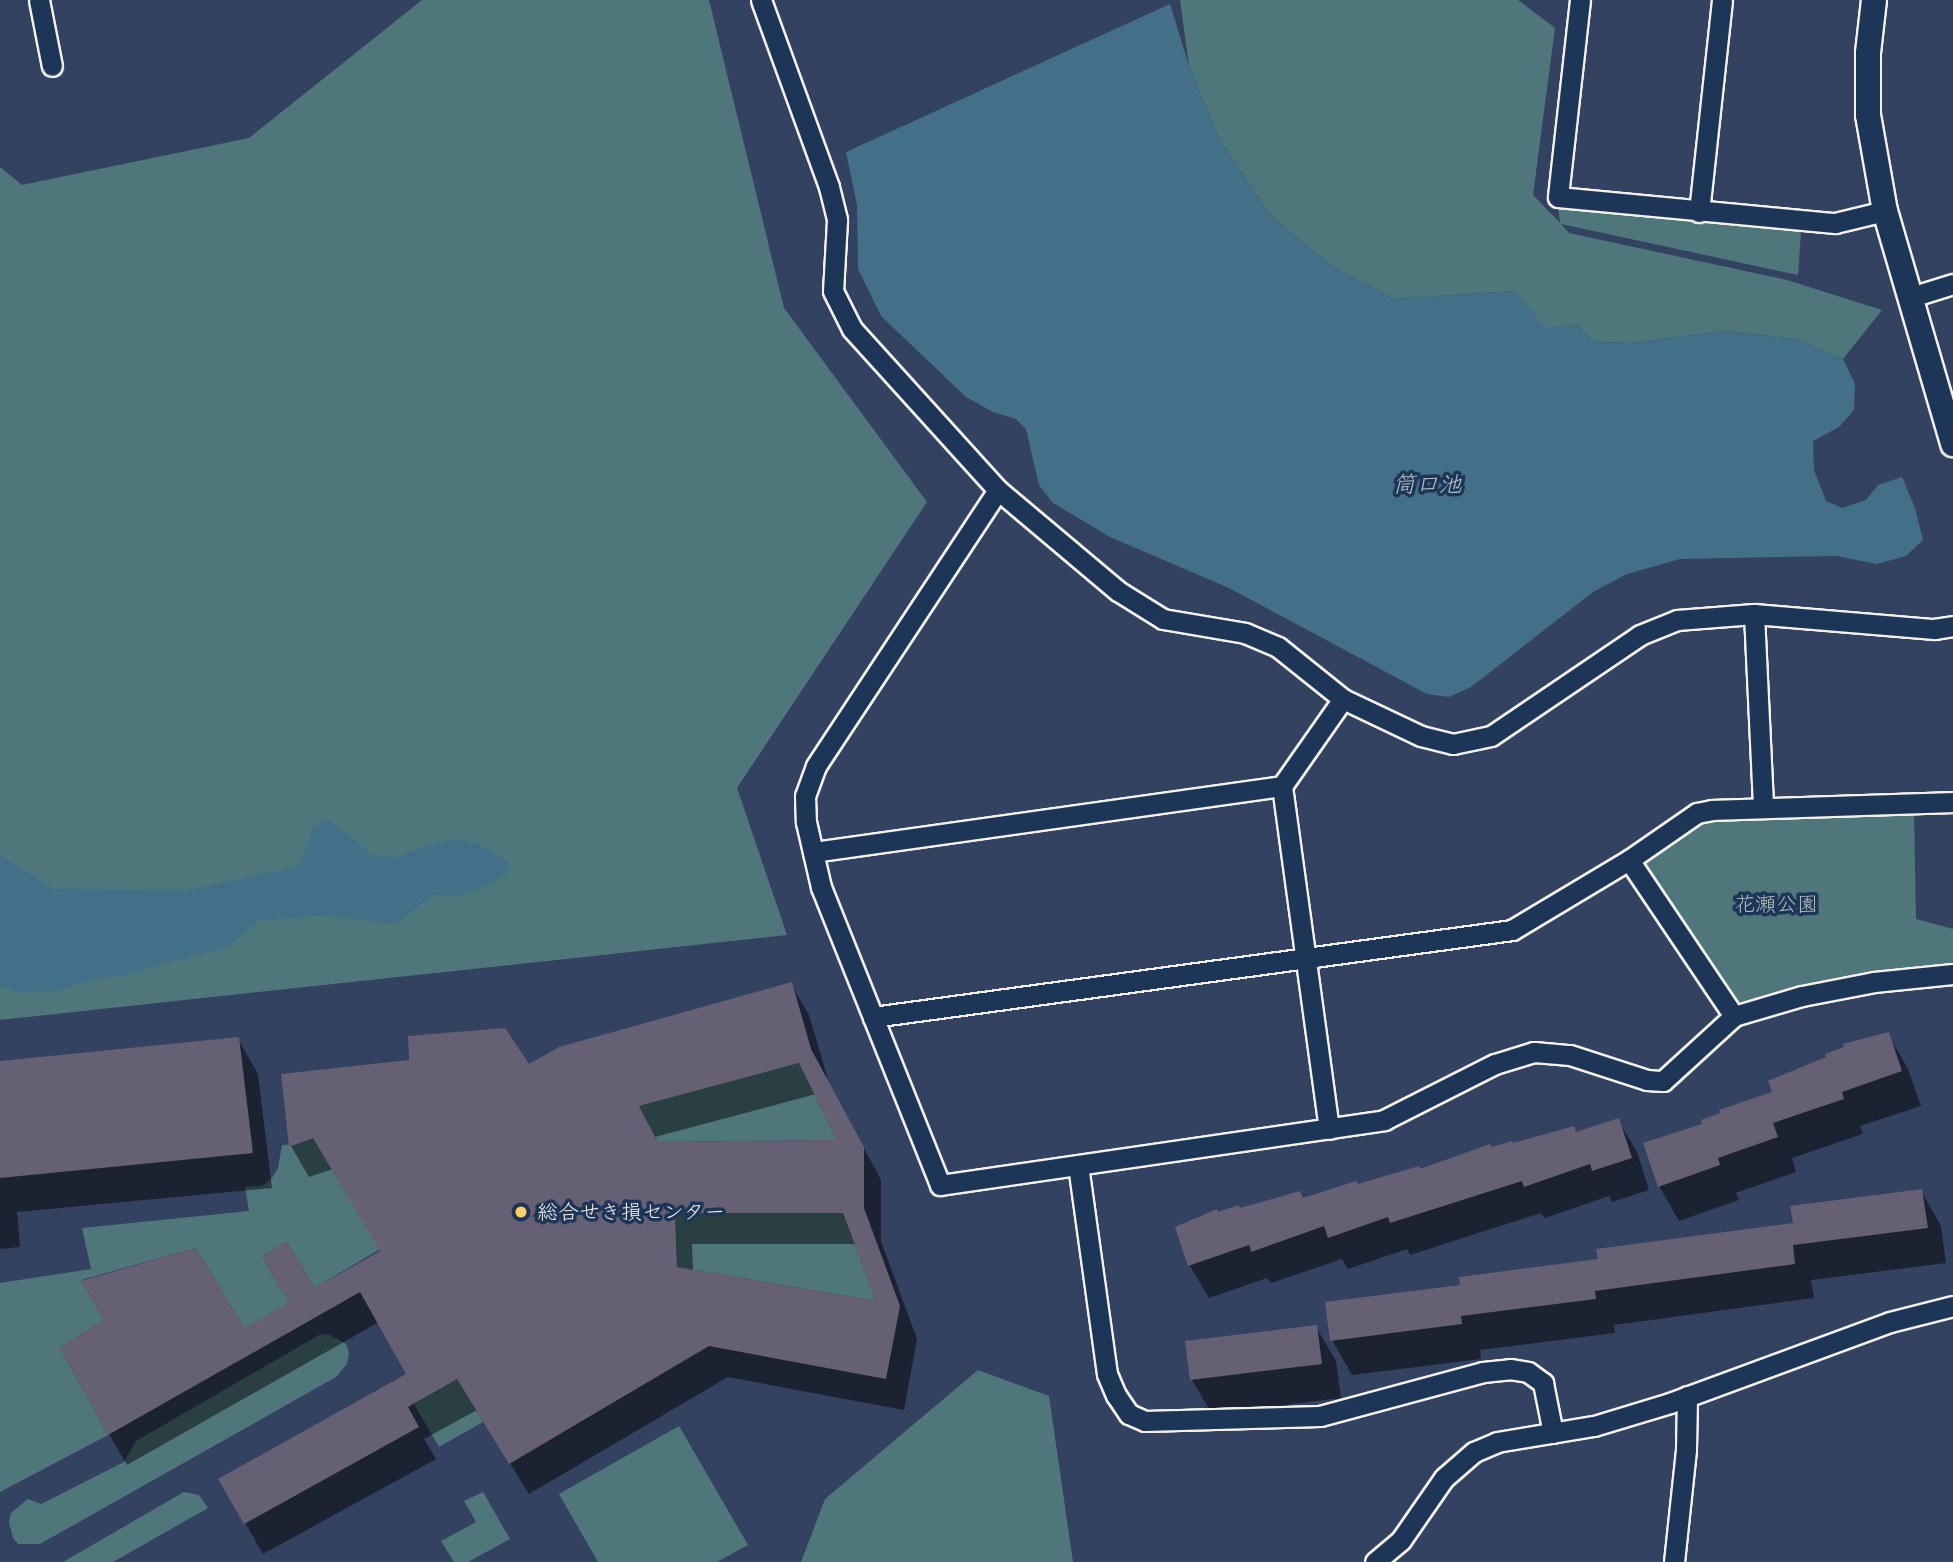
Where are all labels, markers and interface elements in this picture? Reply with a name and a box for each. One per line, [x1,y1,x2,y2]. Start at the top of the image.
water label: 筒口池 [1393,470,1461,498]
park label: 花瀬公園 [1734,891,1818,917]
place label: 総合せき損センター [537,1199,726,1225]
marker: 総合せき損センター [511,1202,531,1222]

